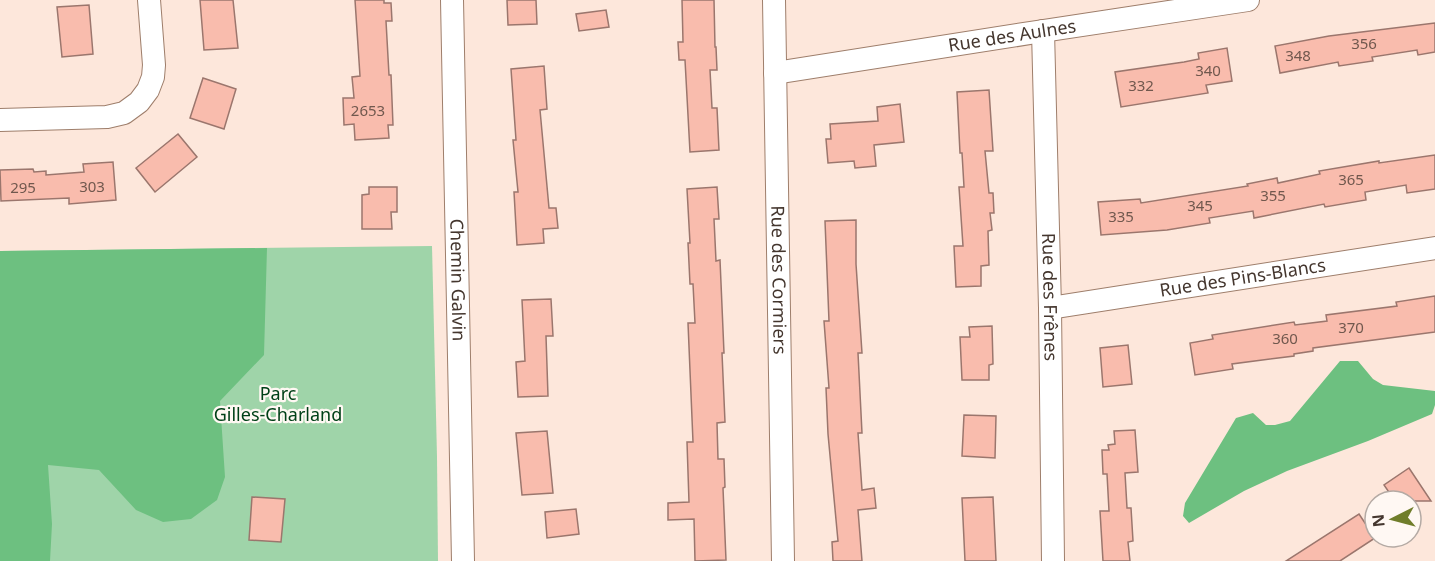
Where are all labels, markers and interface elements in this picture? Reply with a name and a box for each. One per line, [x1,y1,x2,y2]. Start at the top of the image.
street label: Rue des Aulnes [946,13,1077,57]
house number: 356 [1351,33,1377,53]
house number: 348 [1285,45,1311,65]
house number: 340 [1195,60,1221,80]
house number: 332 [1128,75,1154,95]
house number: 2653 [351,100,385,120]
house number: 365 [1338,169,1364,189]
house number: 303 [79,176,105,196]
house number: 295 [10,177,36,197]
house number: 355 [1260,185,1286,205]
house number: 345 [1187,195,1213,215]
street label: Rue des Cormiers [766,205,793,355]
house number: 335 [1108,206,1134,226]
street label: Chemin Galvin [445,218,472,342]
street label: Rue des Frênes [1037,233,1064,361]
street label: Rue des Pins-Blancs [1158,252,1327,302]
house number: 370 [1338,317,1364,337]
house number: 360 [1272,328,1298,348]
park label: Parc Gilles-Charland [214,381,342,426]
north arrow [1363,489,1423,549]
text: N [1366,513,1390,528]

